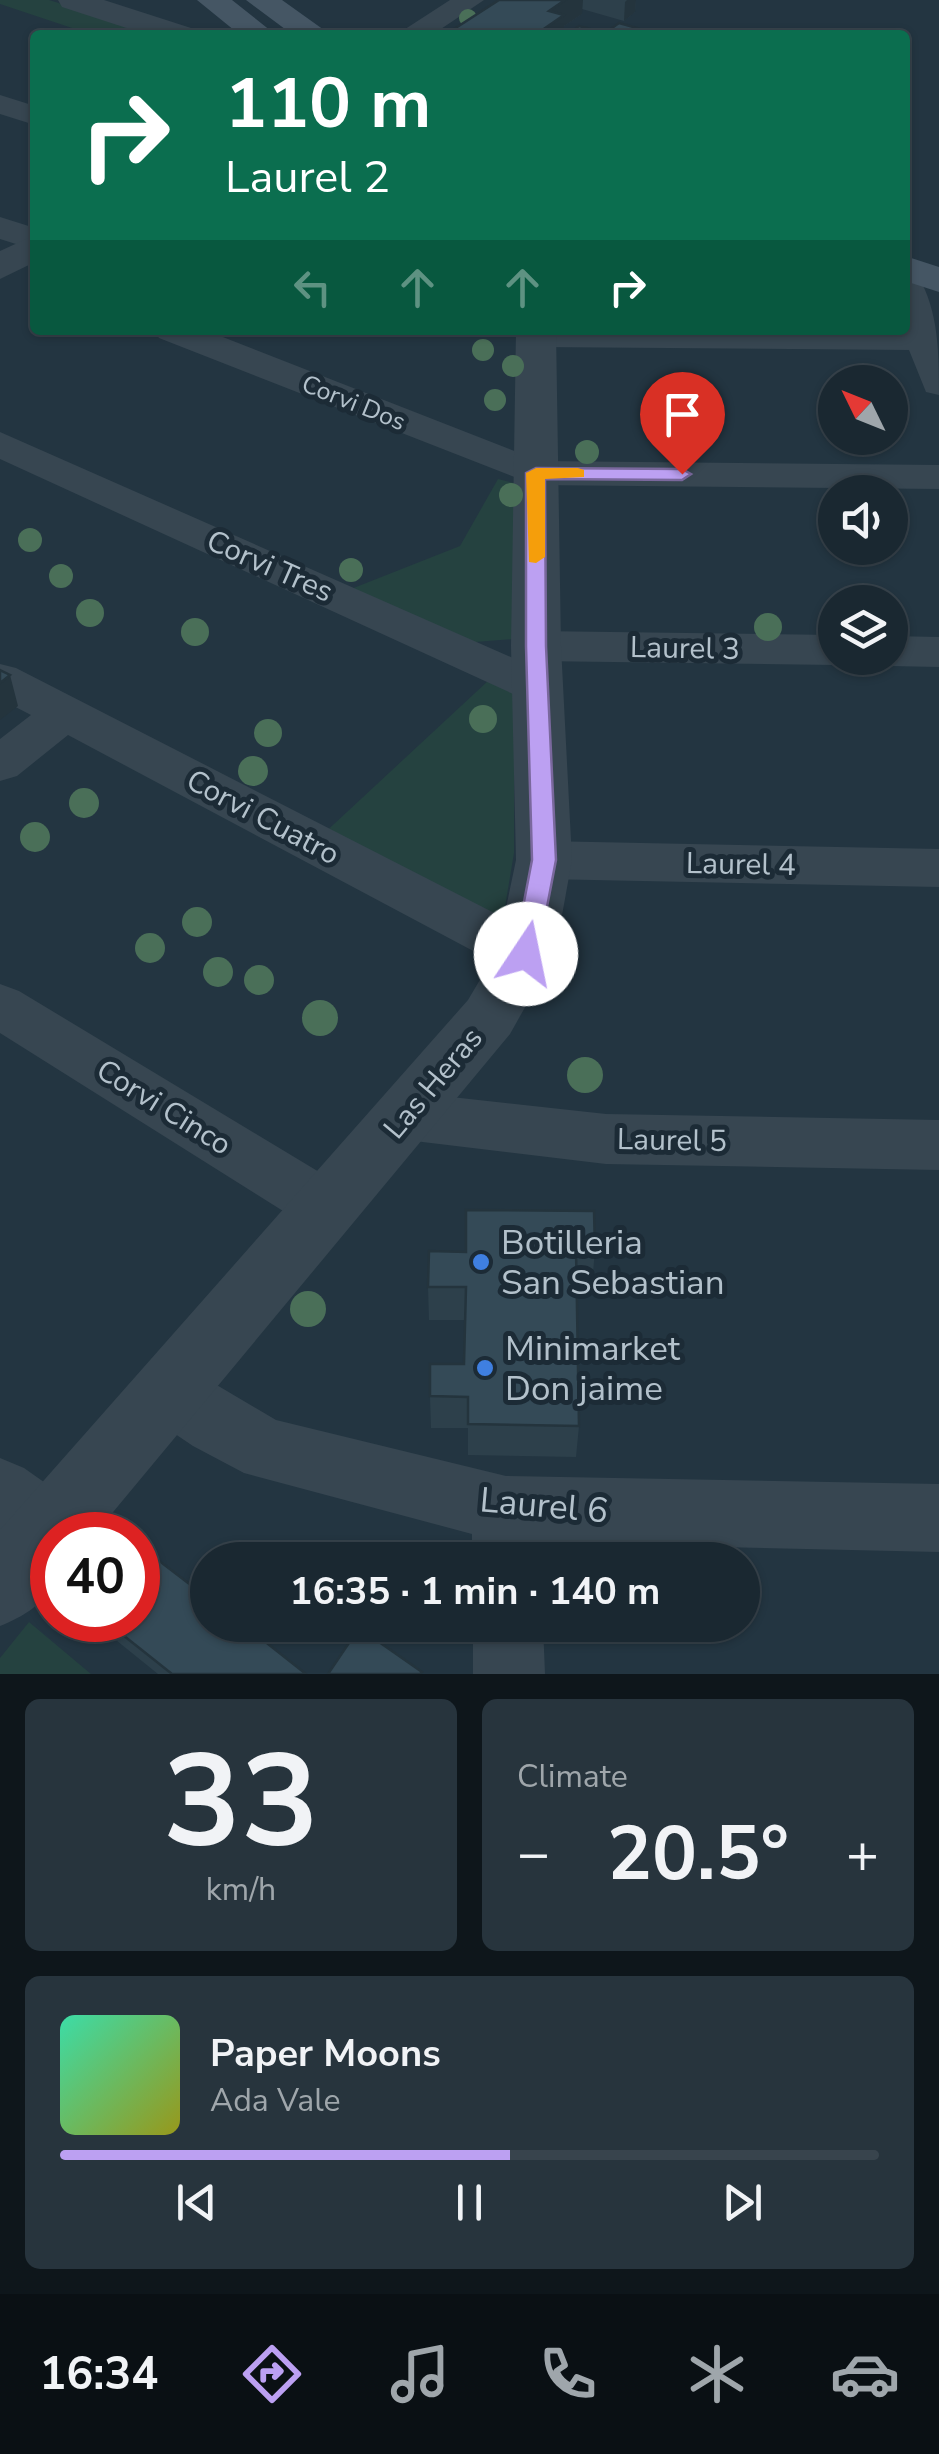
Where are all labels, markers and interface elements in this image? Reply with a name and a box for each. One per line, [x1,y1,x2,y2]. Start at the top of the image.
text: 110 m [225,56,431,152]
icon: right [60,70,190,200]
text: Laurel 2 [225,147,390,208]
icon: left [285,260,340,315]
icon: ahead [390,260,445,315]
icon: ahead [495,260,550,315]
icon: right [600,260,655,315]
north arrow [818,365,908,455]
map controls [818,365,908,675]
street label: Corvi Dos [297,367,411,439]
pin [640,372,725,475]
icon: arrive [655,387,710,442]
button: sound [818,475,908,565]
street label: Corvi Tres [200,520,339,612]
button: layers [818,585,908,675]
street label: Laurel 3 [630,627,740,670]
street label: Corvi Cuatro [179,760,347,875]
street label: Laurel 4 [686,843,796,886]
position arrow [474,902,578,1006]
street label: Las Heras [375,1019,492,1148]
street label: Corvi Cinco [88,1050,239,1165]
street label: Laurel 5 [617,1119,727,1162]
place label: Botilleria San Sebastian [501,1219,725,1306]
marker: Botilleria San Sebastian [470,1251,492,1273]
place label: Minimarket Don jaime [505,1325,681,1412]
marker: Minimarket Don jaime [474,1357,496,1379]
street label: Laurel 6 [478,1476,610,1535]
speed limit sign: 40 [30,1512,160,1642]
text: 16:35 · 1 min · 140 m [290,1566,660,1617]
text: 33 [163,1714,319,1891]
text: Climate [517,1755,628,1798]
text: 20.5° [607,1803,789,1905]
text: − [517,1816,550,1891]
text: + [846,1816,879,1891]
text: km/h [206,1868,276,1911]
text: Paper Moons [210,2028,441,2079]
text: Ada Vale [210,2079,341,2122]
icon: previous [169,2175,224,2230]
icon: pause [442,2175,497,2230]
icon: next [715,2175,770,2230]
icon: directions [237,2339,307,2409]
icon: music [385,2339,455,2409]
icon: phone [533,2339,603,2409]
icon: climate [682,2339,752,2409]
icon: car [830,2339,900,2409]
text: 16:34 [39,2344,158,2405]

